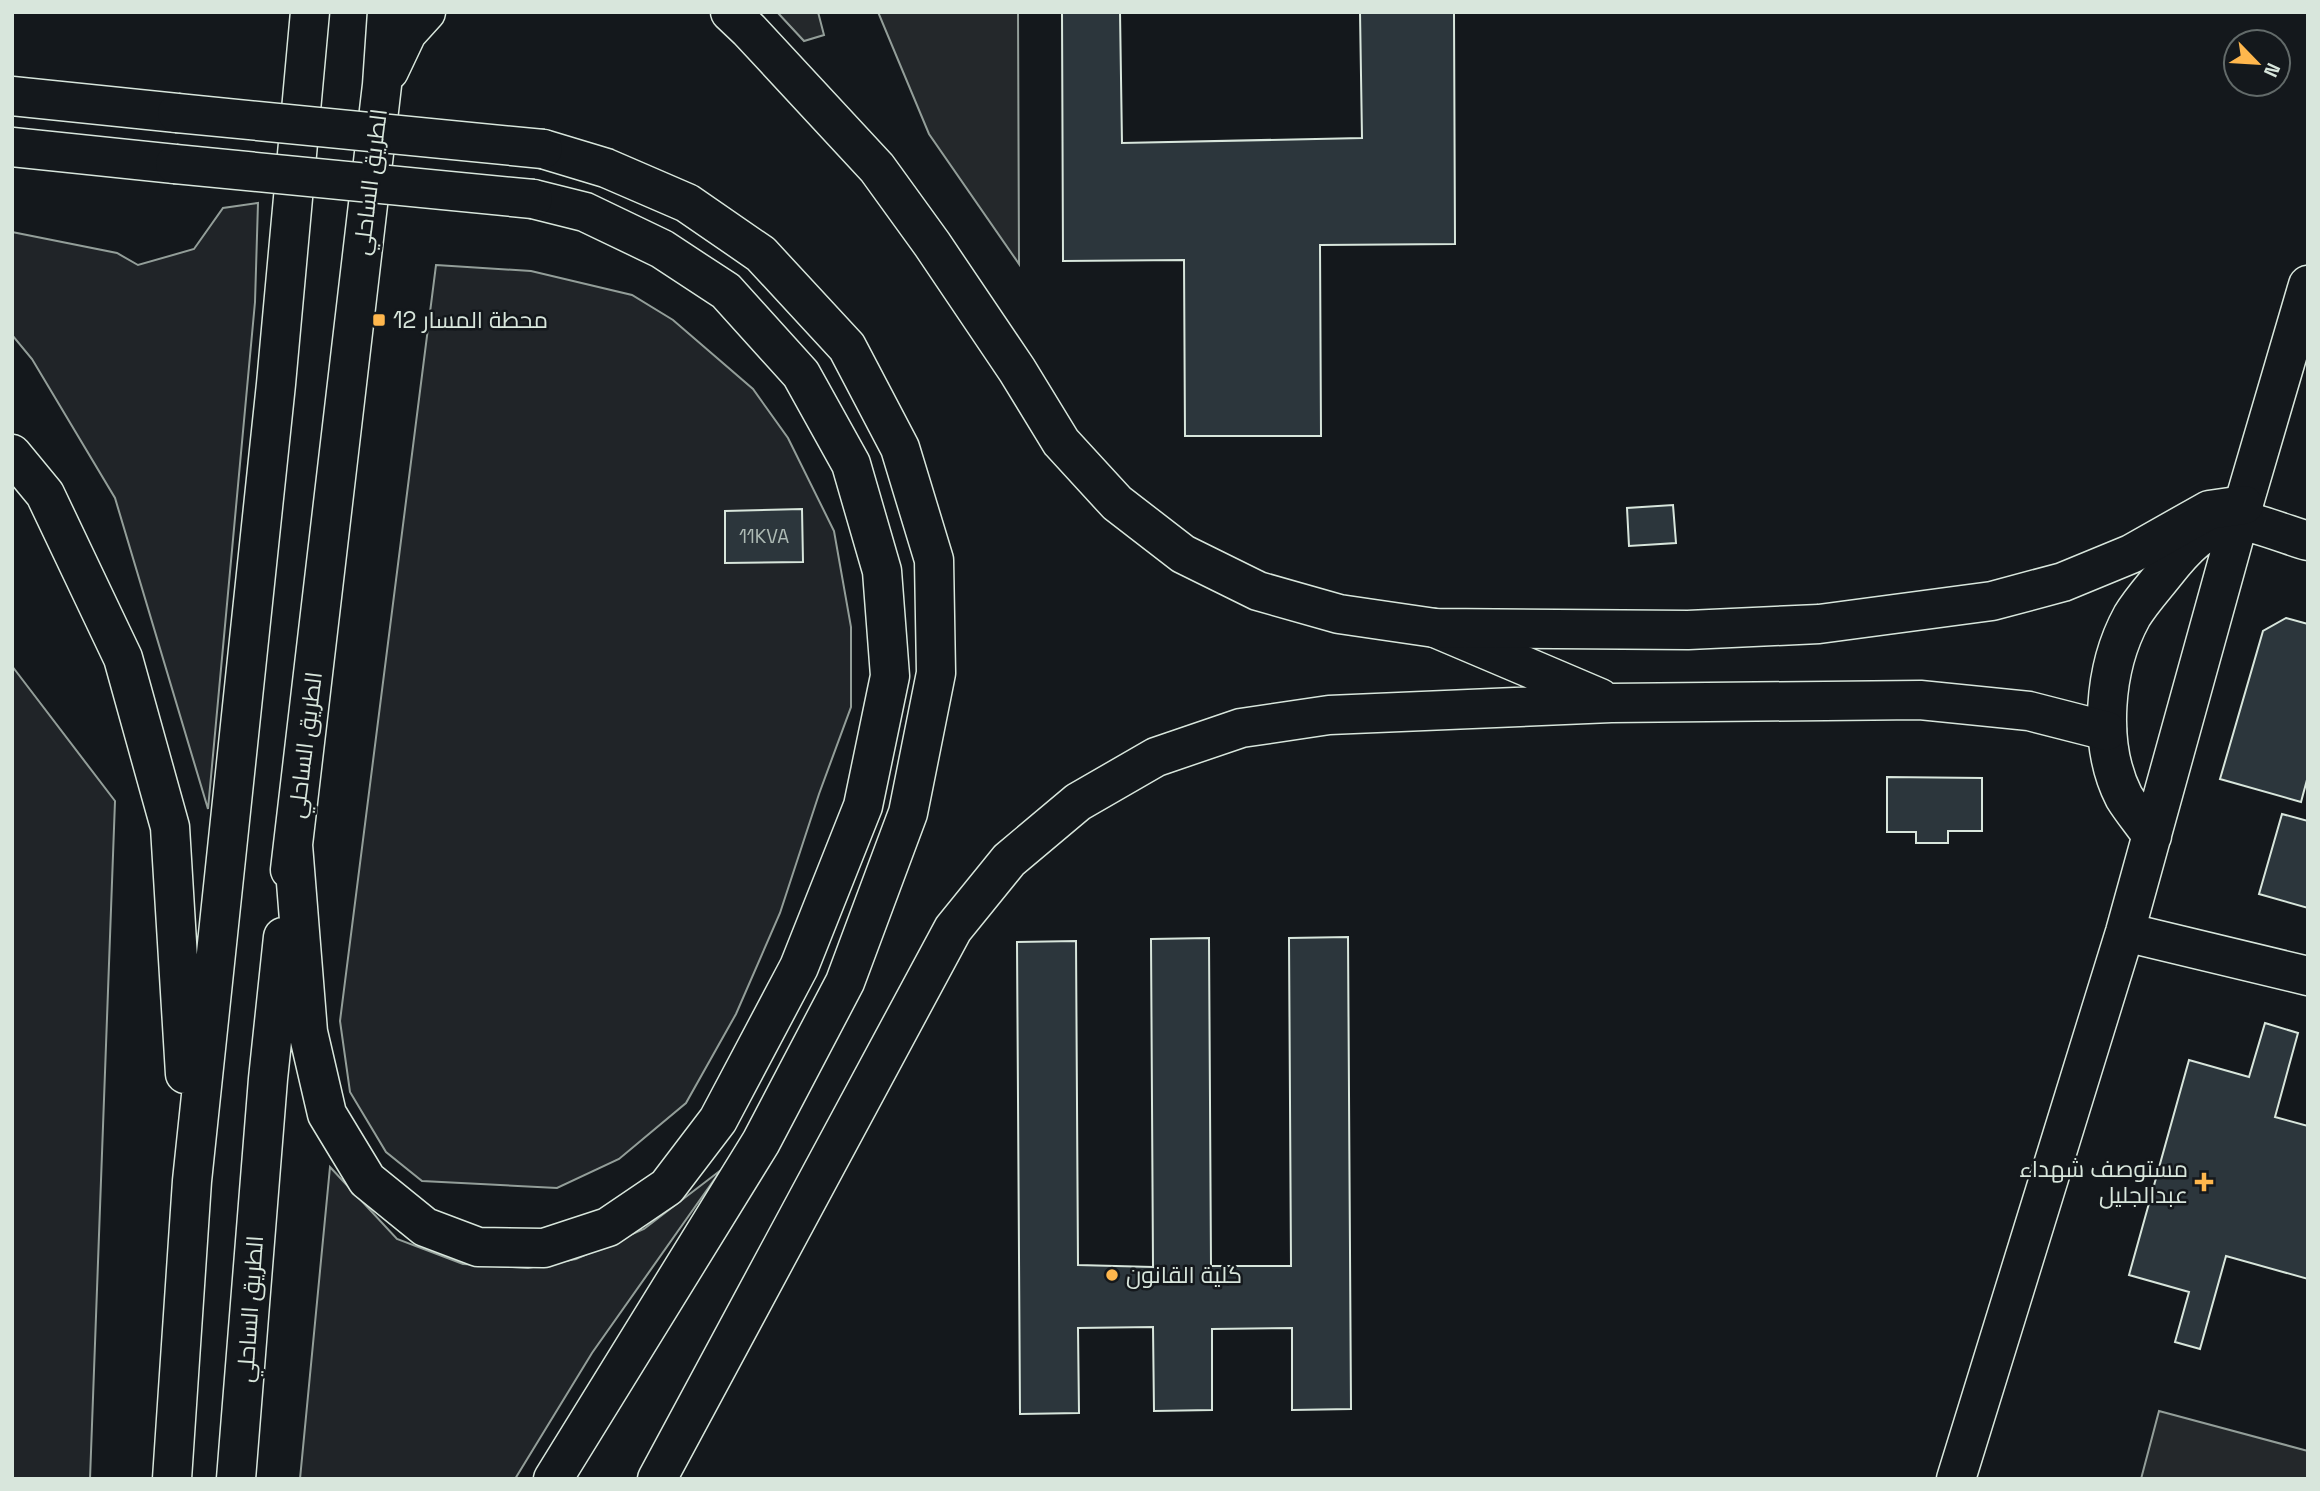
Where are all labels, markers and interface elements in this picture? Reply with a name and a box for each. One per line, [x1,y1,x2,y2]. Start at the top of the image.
north arrow [2222,28,2292,98]
text: N [2258,59,2286,81]
street label: الطريق الساحلي [346,107,397,257]
place label: محطة المسار 12 [393,305,548,335]
marker: محطة المسار 12 [371,312,387,328]
house number: 11KVA [739,524,789,549]
street label: الطريق الساحلي [281,670,332,820]
place label: مستوصف شهداء عبدالجليل [2019,1154,2188,1210]
marker: مستوصف شهداء عبدالجليل [2194,1172,2214,1192]
street label: الطريق الساحلي [230,1235,273,1384]
place label: كلية القانون [1126,1260,1242,1290]
marker: كلية القانون [1104,1267,1120,1283]

